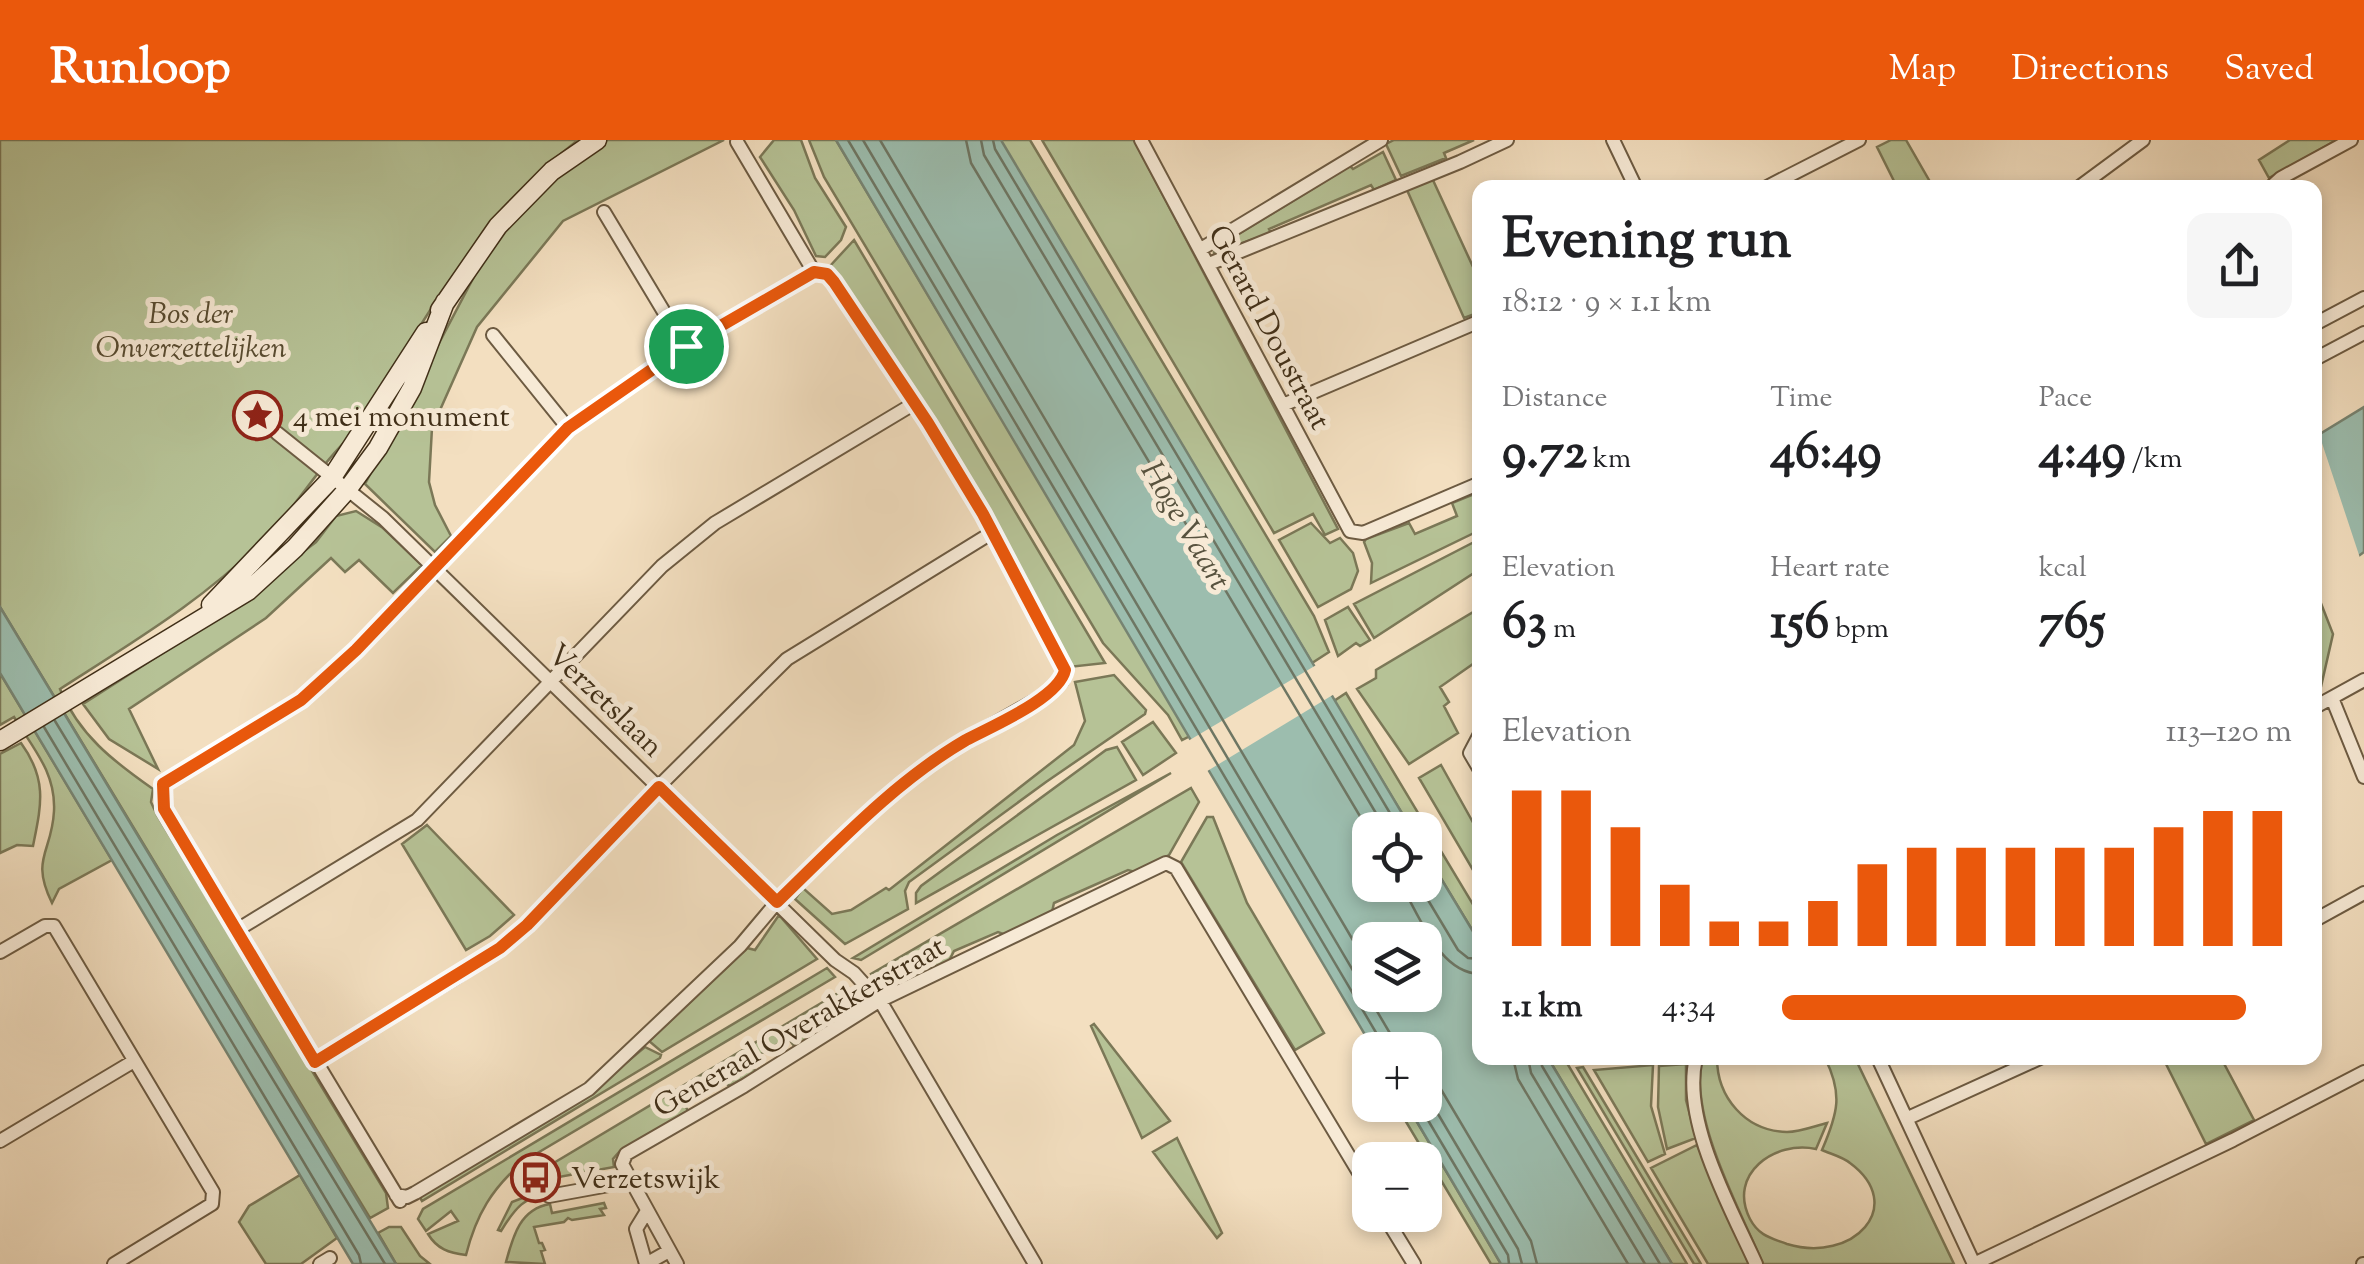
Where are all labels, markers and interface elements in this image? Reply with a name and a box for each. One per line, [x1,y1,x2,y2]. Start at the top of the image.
text: Runloop [50,36,231,105]
text: Map [1889,45,1956,96]
text: Directions [2011,45,2169,96]
text: Saved [2224,45,2314,96]
text: Evening run [1502,203,1791,282]
button: share [2187,213,2292,318]
street label: Gerard Doustraat [1196,218,1340,438]
text: 18:12 · 9 × 1.1 km [1502,280,1711,326]
park label: Bos der Onverzettelijken [95,294,287,371]
pin [644,304,729,389]
icon: arrive [659,319,714,374]
text: Distance [1502,379,1608,419]
text: Time [1770,379,1833,419]
text: Pace [2039,379,2092,419]
place icon: 4 mei monument [232,390,284,442]
place label: 4 mei monument [293,397,510,440]
text: 9.72 [1502,419,1587,491]
text: 46:49 [1770,419,1881,491]
text: 4:49 [2039,419,2126,491]
text: km [1587,440,1631,480]
text: /km [2126,440,2183,480]
water label: Hoge Vaart [1128,453,1241,600]
text: Elevation [1502,549,1616,589]
text: Heart rate [1770,549,1890,589]
text: kcal [2039,549,2087,589]
text: 63 [1502,589,1547,661]
text: 156 [1770,589,1829,661]
text: 765 [2039,589,2106,661]
text: m [1547,610,1576,650]
text: bpm [1829,610,1889,650]
street label: Verzetslaan [536,635,672,769]
text: Elevation [1502,710,1632,756]
text: 113–120 m [2166,710,2292,756]
map controls [1352,812,1442,1232]
button: locate [1352,812,1442,902]
button: layers [1352,922,1442,1012]
street label: Generaal Overakkerstraat [646,927,954,1130]
text: 1.1 km [1502,985,1583,1031]
text: 4:34 [1662,985,1716,1031]
button: + [1352,1032,1442,1122]
button: − [1352,1142,1442,1232]
bus stop icon: Verzetswijk [510,1152,562,1204]
place label: Verzetswijk [571,1159,720,1202]

